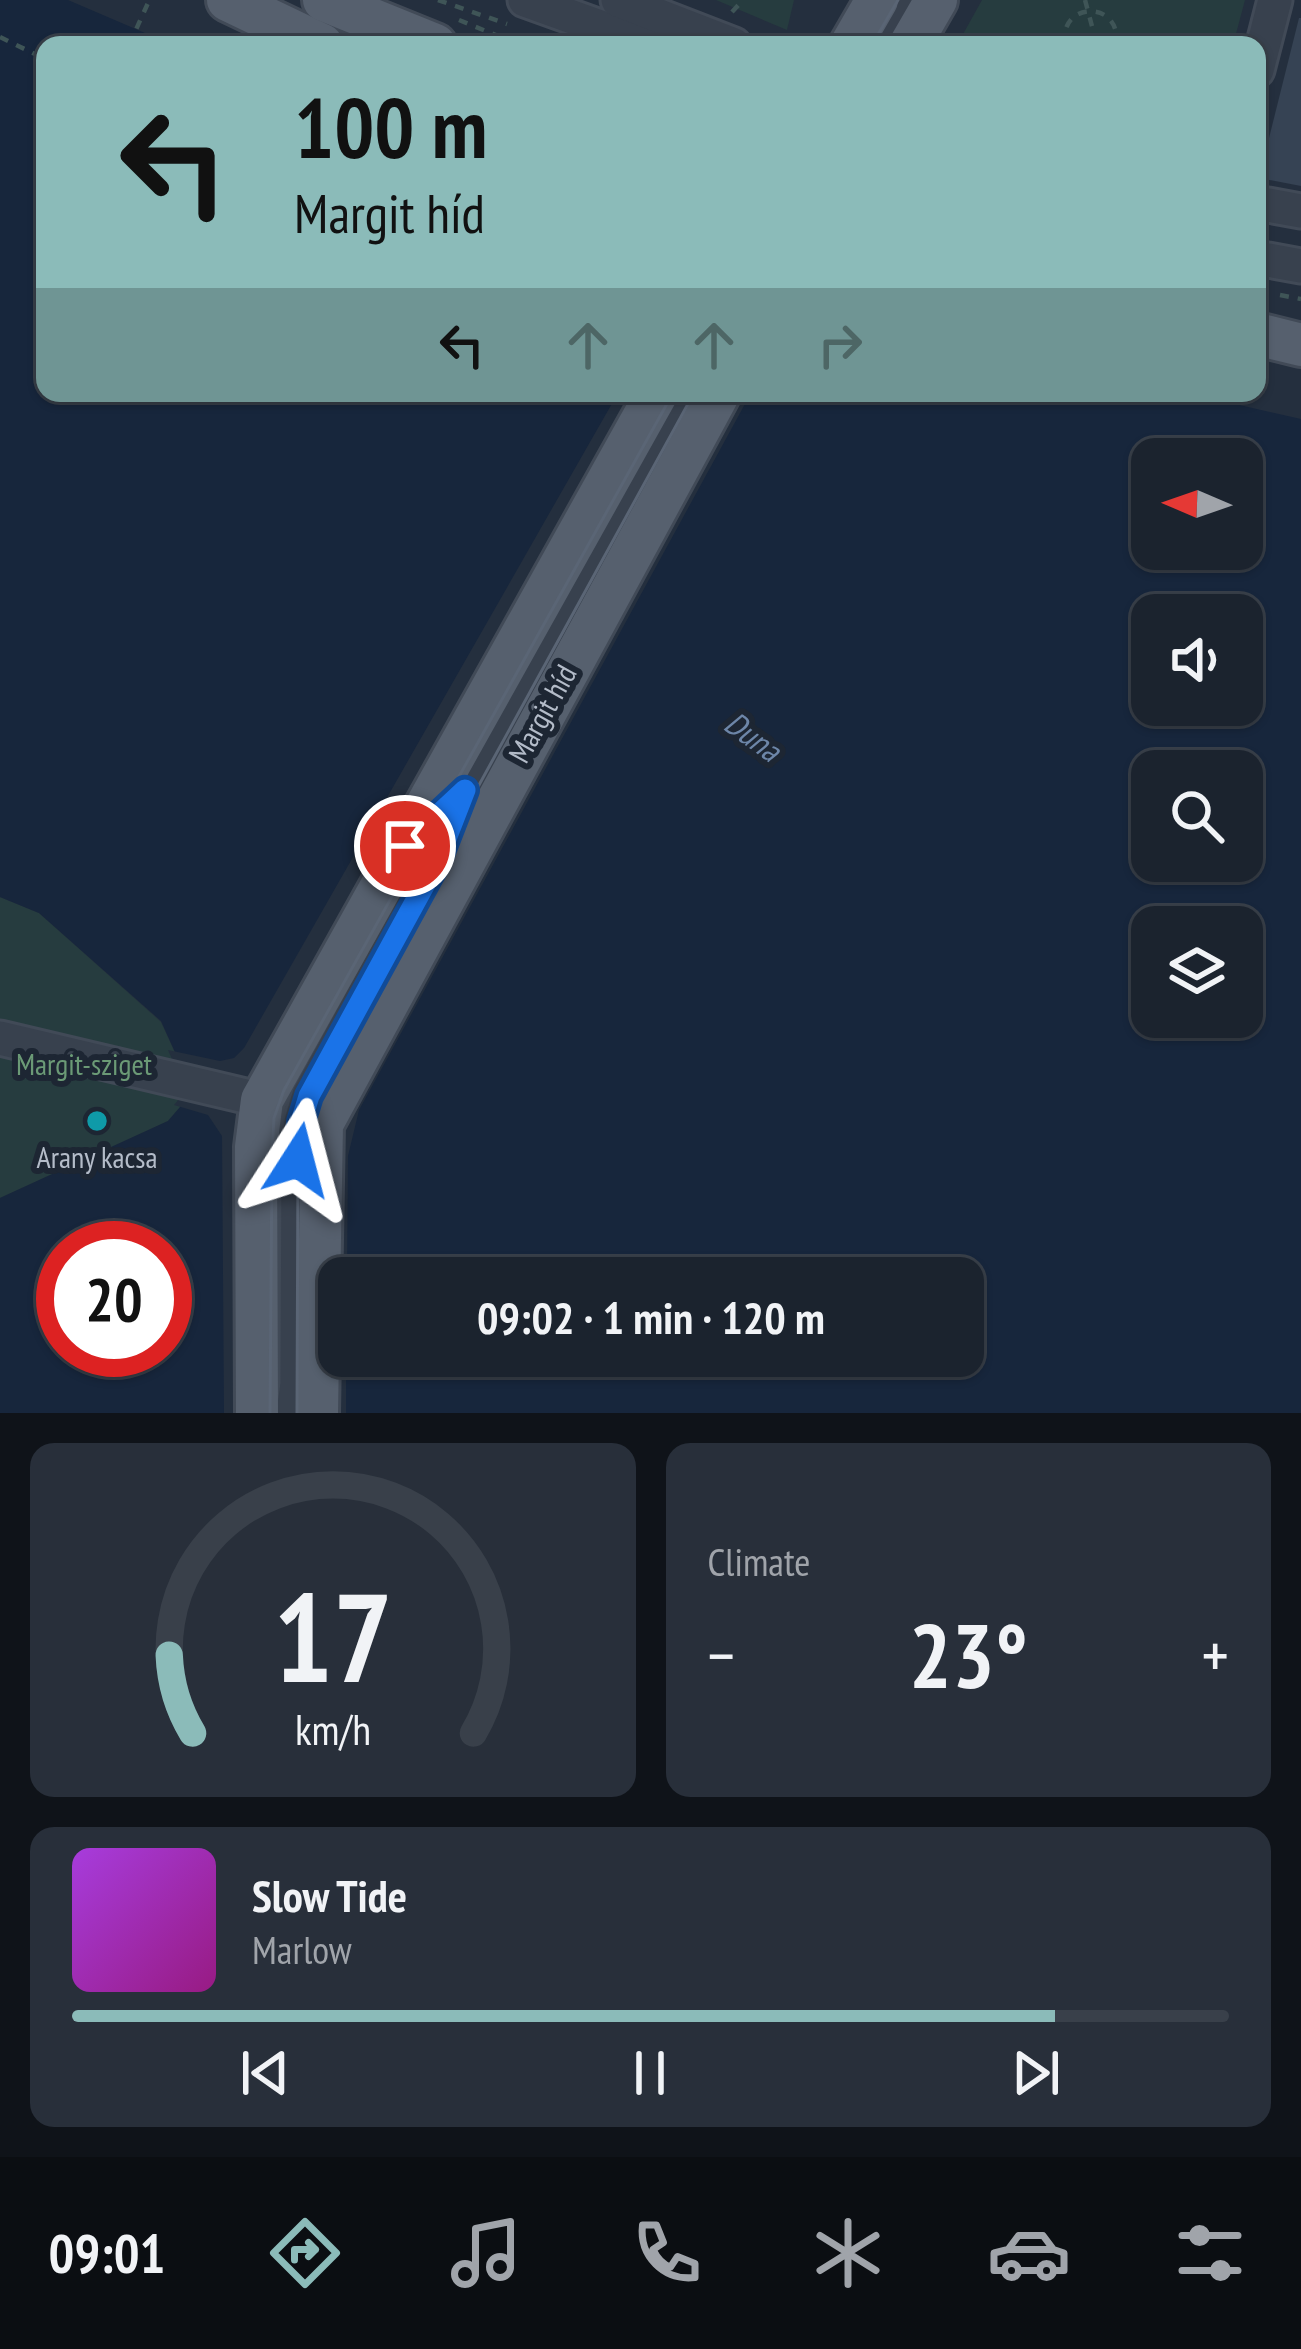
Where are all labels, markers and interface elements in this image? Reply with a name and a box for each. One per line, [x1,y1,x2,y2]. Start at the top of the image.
text: 100 m [294,72,487,181]
icon: left [96,84,252,240]
text: Margit híd [294,178,485,248]
icon: left [429,312,495,378]
icon: ahead [555,312,621,378]
icon: ahead [681,312,747,378]
icon: right [807,312,873,378]
north arrow [1131,438,1263,570]
map controls [1131,438,1263,1038]
button: sound [1131,594,1263,726]
street label: Margit híd [499,657,584,769]
water label: Duna [717,701,791,771]
button: search [1131,750,1263,882]
pin [354,795,456,897]
icon: arrive [372,813,438,879]
button: layers [1131,906,1263,1038]
park label: Margit-sziget [16,1044,153,1083]
position arrow [235,1097,361,1223]
marker: Arany kacsa [84,1108,110,1134]
place label: Arany kacsa [37,1137,157,1176]
speed limit sign: 20 [36,1221,192,1377]
text: 09:02 · 1 min · 120 m [477,1288,825,1346]
text: Climate [708,1536,810,1587]
text: 17 [273,1555,392,1716]
text: 23° [909,1596,1028,1713]
text: − [708,1612,735,1697]
text: + [1202,1612,1229,1697]
text: km/h [295,1701,371,1757]
text: Slow Tide [252,1866,407,1924]
text: Marlow [252,1924,352,1975]
icon: previous [232,2040,298,2106]
icon: pause [617,2040,683,2106]
icon: next [1003,2040,1069,2106]
icon: directions [263,2211,347,2295]
icon: music [444,2211,528,2295]
icon: phone [625,2211,709,2295]
icon: climate [806,2211,890,2295]
icon: car [987,2211,1071,2295]
icon: filters [1168,2211,1252,2295]
text: 09:01 [49,2218,165,2288]

